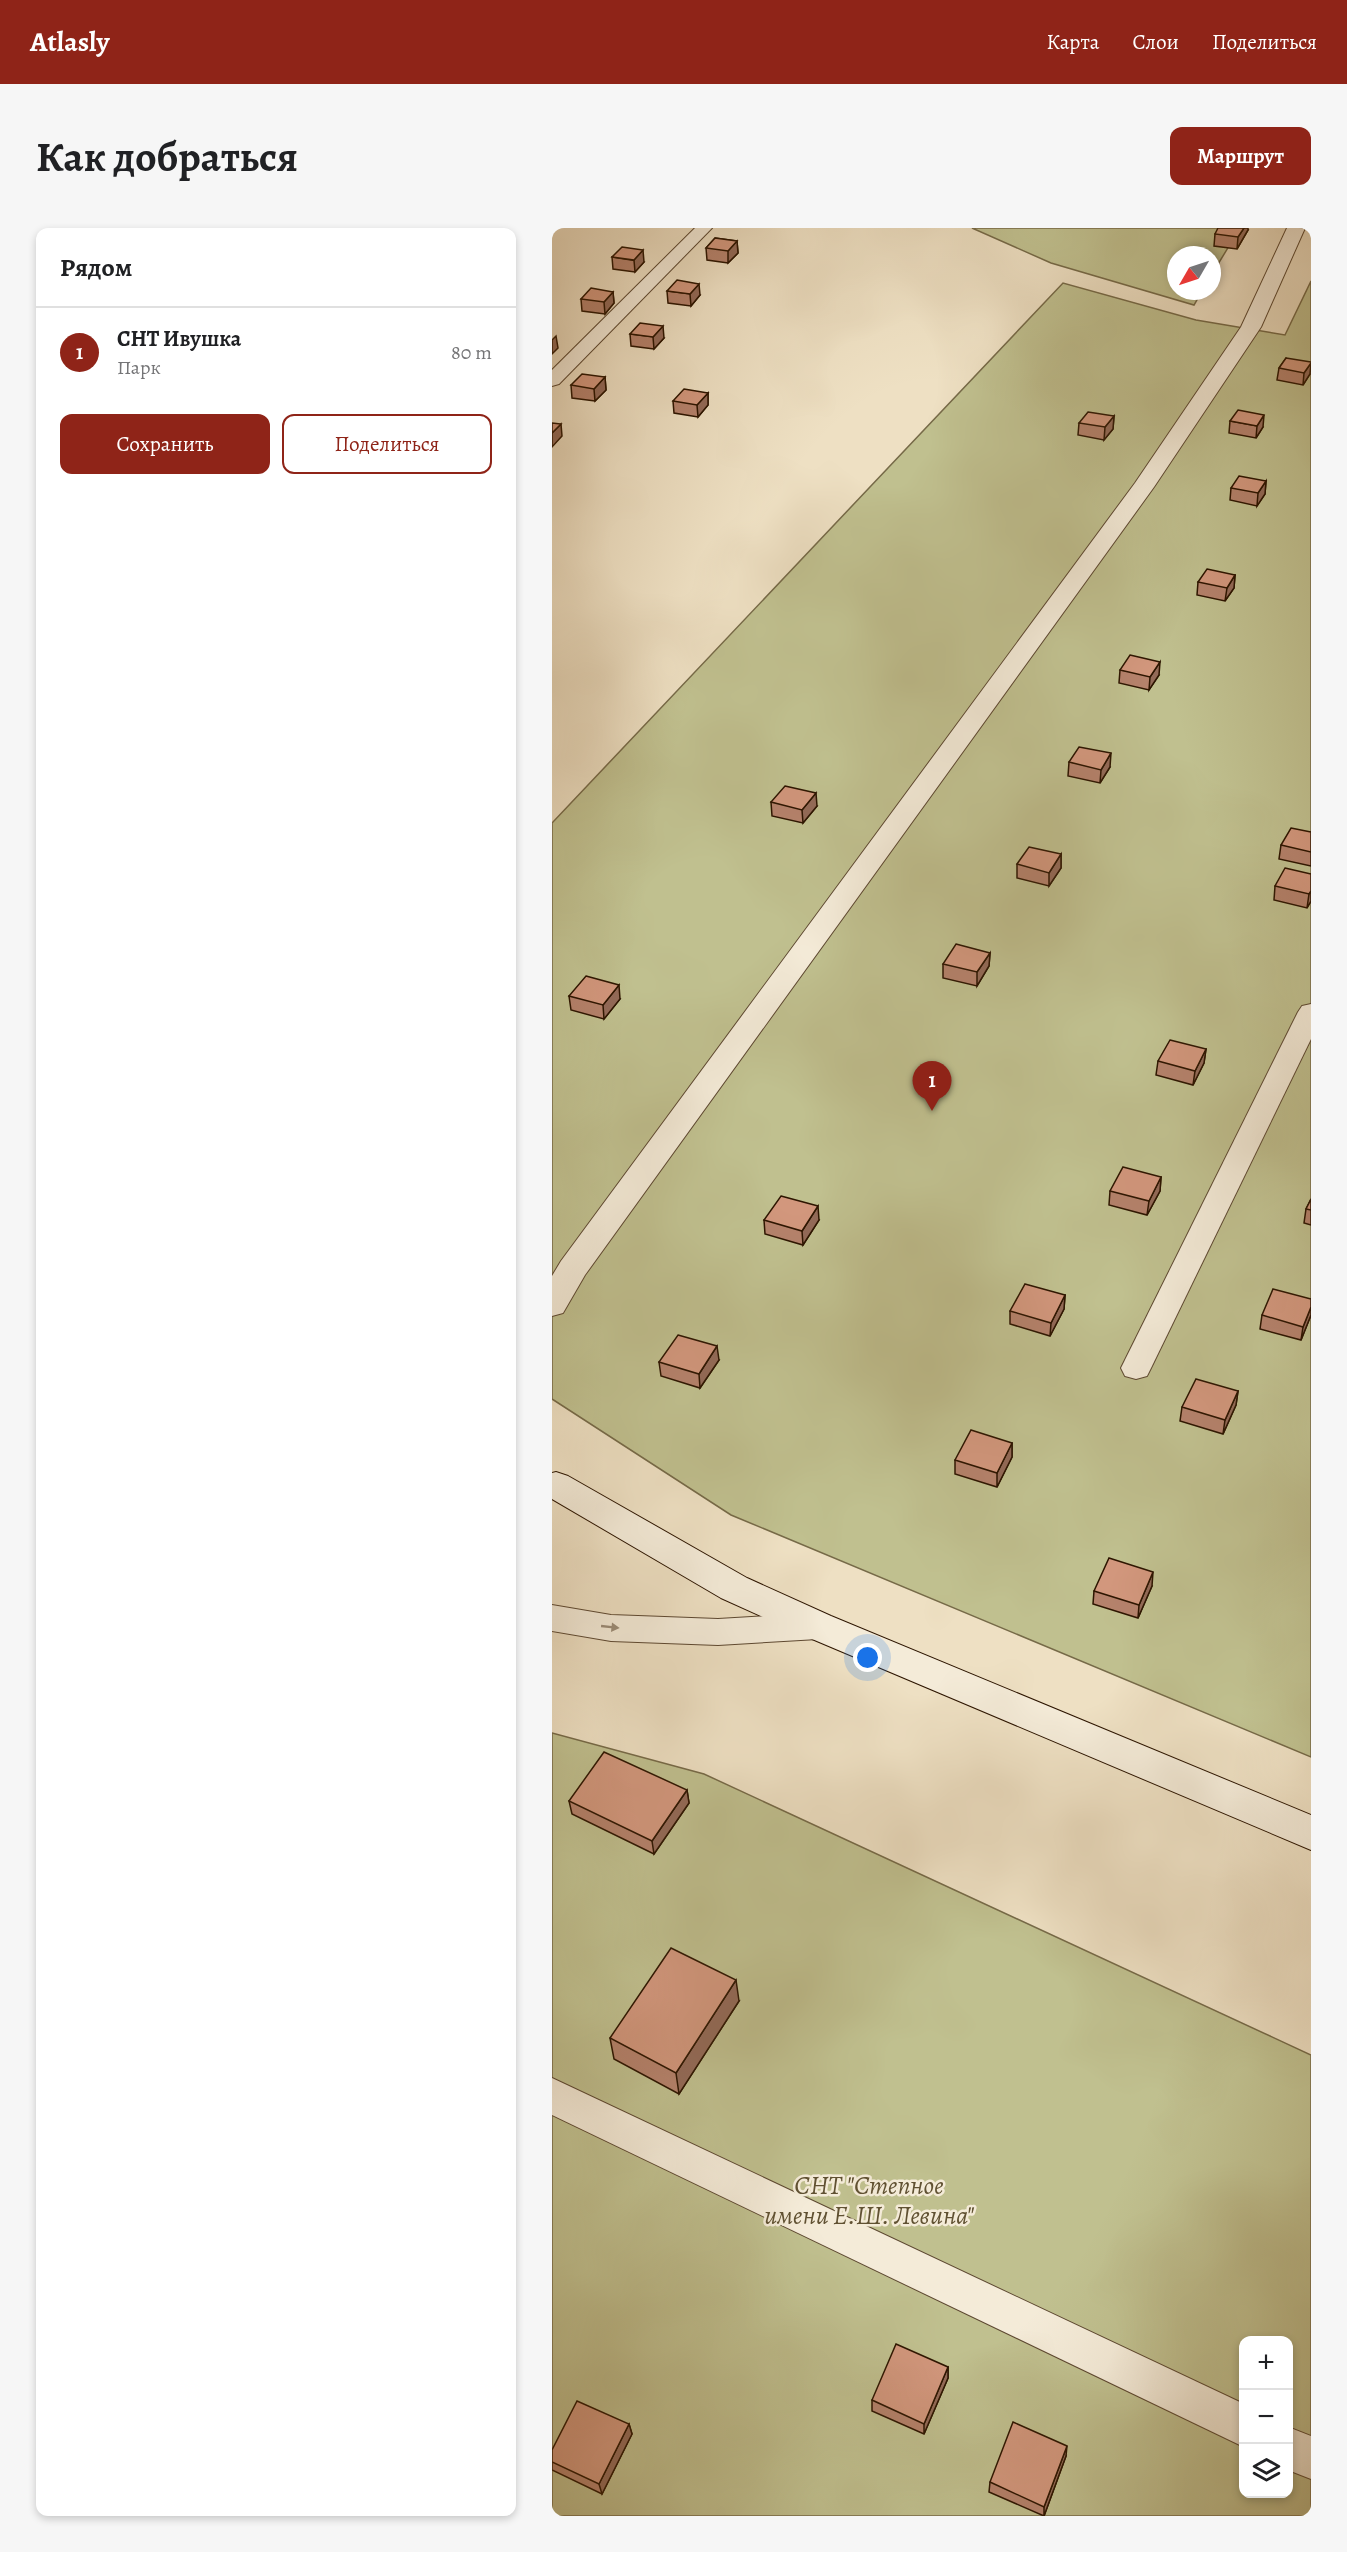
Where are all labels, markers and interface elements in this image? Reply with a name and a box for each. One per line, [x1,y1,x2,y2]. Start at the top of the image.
text: Atlasly [30,23,109,61]
text: Карта [1046,28,1099,56]
text: Слои [1132,28,1179,56]
text: Поделиться [1212,28,1317,56]
button: Маршрут [1170,127,1311,185]
text: Как добраться [36,128,298,185]
north arrow [1167,246,1221,300]
text: Рядом [60,250,132,285]
text: СНТ Ивушка [117,324,241,354]
text: 1 [76,339,83,366]
text: 80 m [451,339,492,366]
text: Парк [117,354,161,381]
button: Сохранить [60,414,270,474]
button: Поделиться [282,414,492,474]
pin: 1 [912,1062,952,1111]
one-way arrow [600,1622,619,1632]
your location [853,1643,882,1672]
park label: СНТ "Степное имени Е.Ш. Левина" [764,2168,974,2233]
map controls [1239,2336,1293,2498]
button: + [1239,2336,1293,2390]
button: − [1239,2390,1293,2444]
button: layers [1239,2444,1293,2498]

